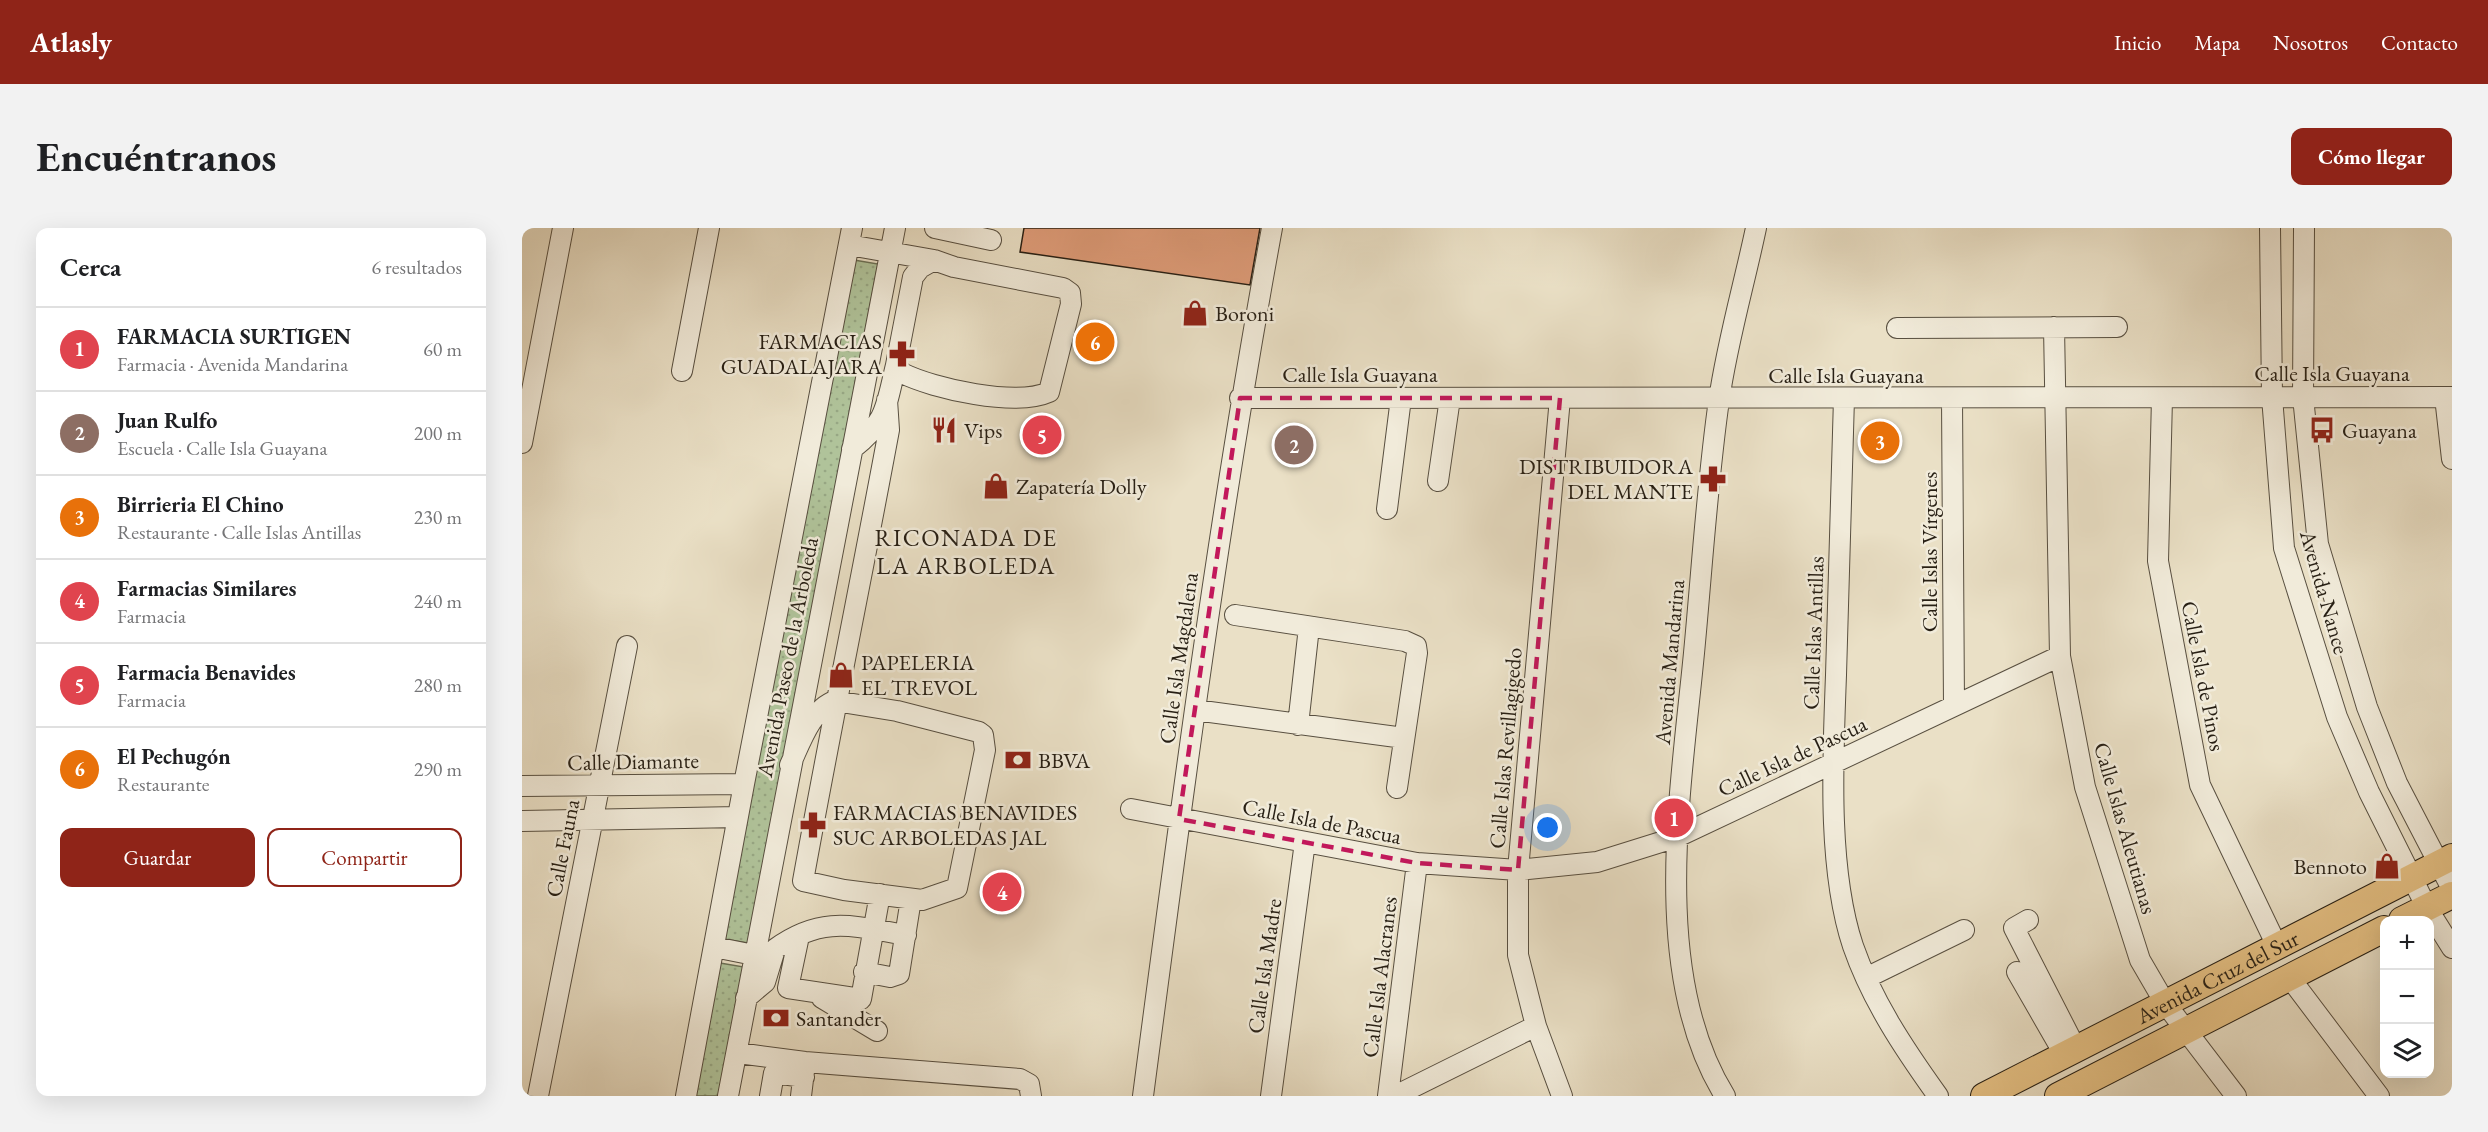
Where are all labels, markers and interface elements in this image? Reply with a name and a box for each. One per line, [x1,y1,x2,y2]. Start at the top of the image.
text: Atlasly [30,24,112,60]
text: Inicio [2114,29,2161,56]
text: Mapa [2194,29,2240,56]
text: Nosotros [2273,29,2348,56]
text: Contacto [2381,29,2458,56]
button: Cómo llegar [2291,128,2452,185]
text: Encuéntranos [36,129,276,184]
text: Cerca [60,250,121,284]
text: 6 resultados [371,254,462,280]
shop icon: Boroni [1180,298,1210,328]
place label: Boroni [1215,299,1274,328]
pin: 6 [1076,320,1114,364]
text: FARMACIA SURTIGEN [117,322,351,351]
place label: FARMACIAS GUADALAJARA [721,327,883,381]
text: 1 [74,336,85,362]
text: 60 m [423,336,462,362]
pharmacy icon: FARMACIAS GUADALAJARA [887,339,917,369]
text: Farmacia · Avenida Mandarina [117,351,348,377]
street label: Calle Isla Guayana [2254,359,2410,388]
street label: Calle Isla Guayana [1282,360,1438,389]
street label: Calle Isla Guayana [1768,361,1924,390]
text: Juan Rulfo [117,406,217,435]
pin: 5 [1022,412,1062,458]
restaurant icon: Vips [929,415,959,445]
bus stop icon: Guayana [2307,415,2337,445]
place label: Vips [964,416,1002,445]
place label: Guayana [2342,416,2417,445]
pin: 3 [1860,418,1900,464]
text: 2 [74,420,85,446]
text: 200 m [414,420,462,446]
pin: 2 [1274,422,1314,468]
text: Escuela · Calle Isla Guayana [117,435,328,461]
place label: DISTRIBUIDORA DEL MANTE [1519,452,1694,506]
pharmacy icon: DISTRIBUIDORA DEL MANTE [1698,464,1728,494]
shop icon: Zapatería Dolly [981,471,1011,501]
place label: Zapatería Dolly [1016,472,1147,501]
street label: Calle Islas Vírgenes [1915,472,1944,632]
text: Birrieria El Chino [117,490,284,519]
text: 3 [74,504,85,530]
text: 230 m [414,504,462,530]
text: Restaurante · Calle Islas Antillas [117,519,361,545]
district label: RICONADA DE LA ARBOLEDA [874,522,1058,581]
street label: Avenida Nance [2293,526,2356,658]
street label: Avenida Paseo de la Arboleda [750,534,825,781]
street label: Calle Islas Antillas [1796,556,1831,710]
street label: Calle Isla Magdalena [1152,570,1205,746]
text: Farmacias Similares [117,574,296,603]
street label: Avenida Mandarina [1648,578,1691,747]
text: 4 [74,588,85,614]
text: 240 m [414,588,462,614]
street label: Calle Isla de Pinos [2175,599,2232,754]
text: Farmacia [117,603,186,629]
street label: Calle Islas Revillagigedo [1482,646,1529,850]
place label: PAPELERIA EL TREVOL [861,648,977,702]
text: Farmacia Benavides [117,658,296,687]
shop icon: PAPELERIA EL TREVOL [826,660,856,690]
text: 5 [74,672,85,698]
text: 280 m [414,672,462,698]
text: Farmacia [117,687,186,713]
street label: Calle Isla de Pascua [1713,709,1872,804]
street label: Calle Islas Aleutianas [2087,739,2164,917]
text: El Pechugón [117,742,231,771]
bank icon: BBVA [1003,745,1033,775]
street label: Calle Diamante [567,746,700,777]
place label: BBVA [1038,746,1091,775]
text: 6 [74,756,85,782]
text: 290 m [414,756,462,782]
text: Restaurante [117,771,210,797]
street label: Calle Isla de Pascua [1240,792,1404,851]
street label: Calle Fauna [539,796,586,900]
pin: 1 [1654,796,1694,840]
place label: FARMACIAS BENAVIDES SUC ARBOLEDAS JAL [833,798,1077,852]
pharmacy icon: FARMACIAS BENAVIDES SUC ARBOLEDAS JAL [798,810,828,840]
your location [1533,813,1562,842]
button: Guardar [60,828,255,887]
button: Compartir [267,828,462,887]
shop icon: Bennoto [2372,851,2402,881]
place label: Bennoto [2294,852,2367,881]
pin: 4 [982,870,1022,914]
street label: Calle Isla Alacranes [1355,895,1404,1059]
street label: Calle Isla Madre [1241,896,1288,1036]
map controls [2380,916,2434,1078]
button: + [2380,916,2434,970]
street label: Avenida Cruz del Sur [2131,923,2304,1031]
button: − [2380,970,2434,1024]
bank icon: Santander [761,1003,791,1033]
place label: Santander [796,1004,882,1033]
button: layers [2380,1024,2434,1078]

